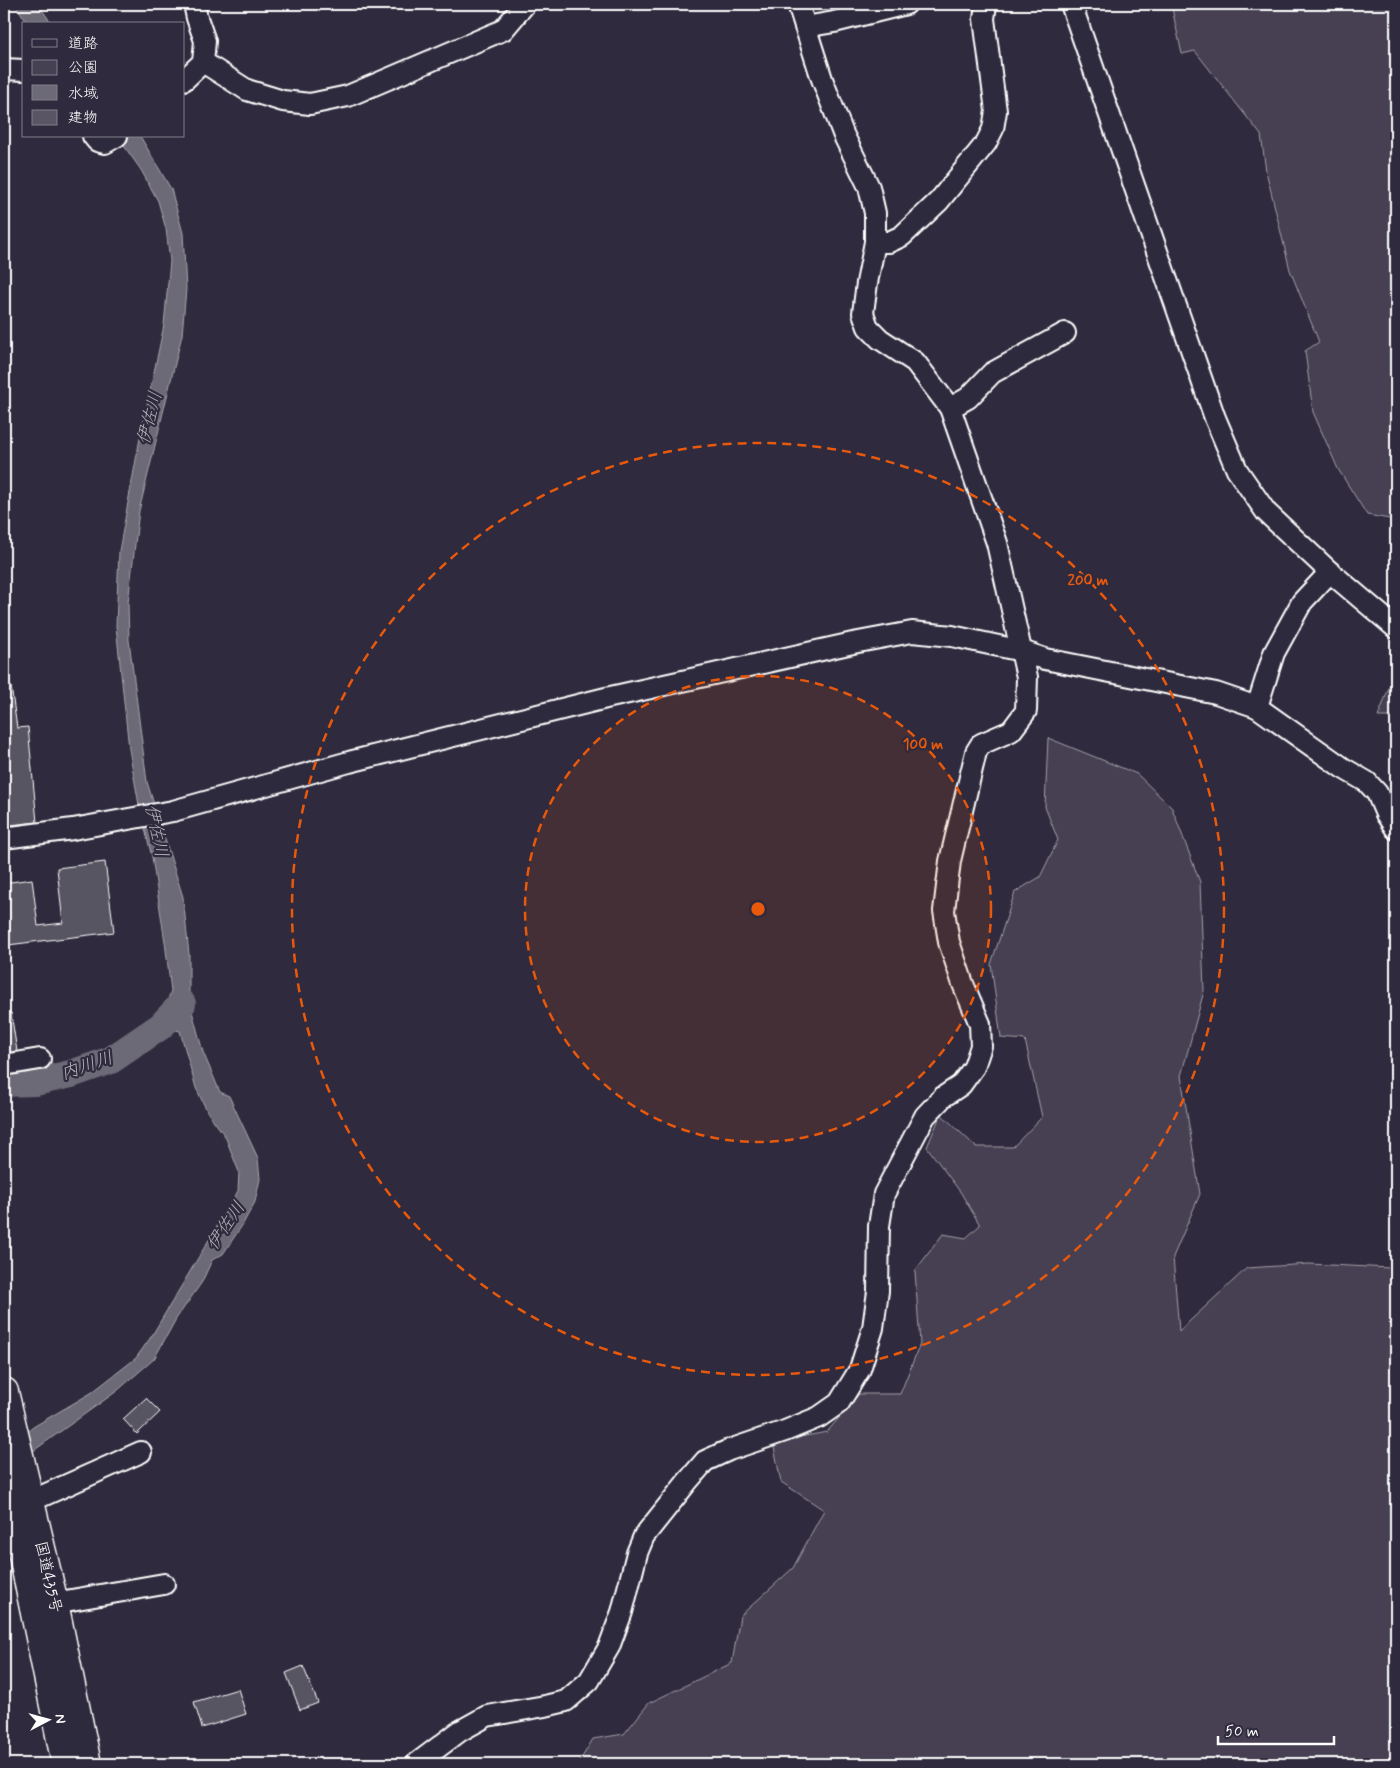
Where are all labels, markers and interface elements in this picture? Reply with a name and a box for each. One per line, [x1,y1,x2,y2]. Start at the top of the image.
legend [22,22,185,138]
text: 道路 [68,34,98,54]
text: 公園 [68,58,98,78]
text: 水域 [68,84,98,104]
text: 建物 [68,108,98,128]
water label: 伊佐川 [132,389,168,447]
text: 200 m [1068,571,1109,591]
text: 100 m [903,735,943,755]
water label: 伊佐川 [139,802,173,860]
centre of rings [749,900,767,918]
water label: 内川川 [58,1046,116,1086]
water label: 伊佐川 [201,1197,251,1255]
street label: 国道435号 [30,1539,66,1615]
north arrow [22,1696,72,1746]
text: N [50,1713,69,1724]
scale bar [1218,1713,1334,1745]
text: 50 m [1225,1722,1259,1742]

